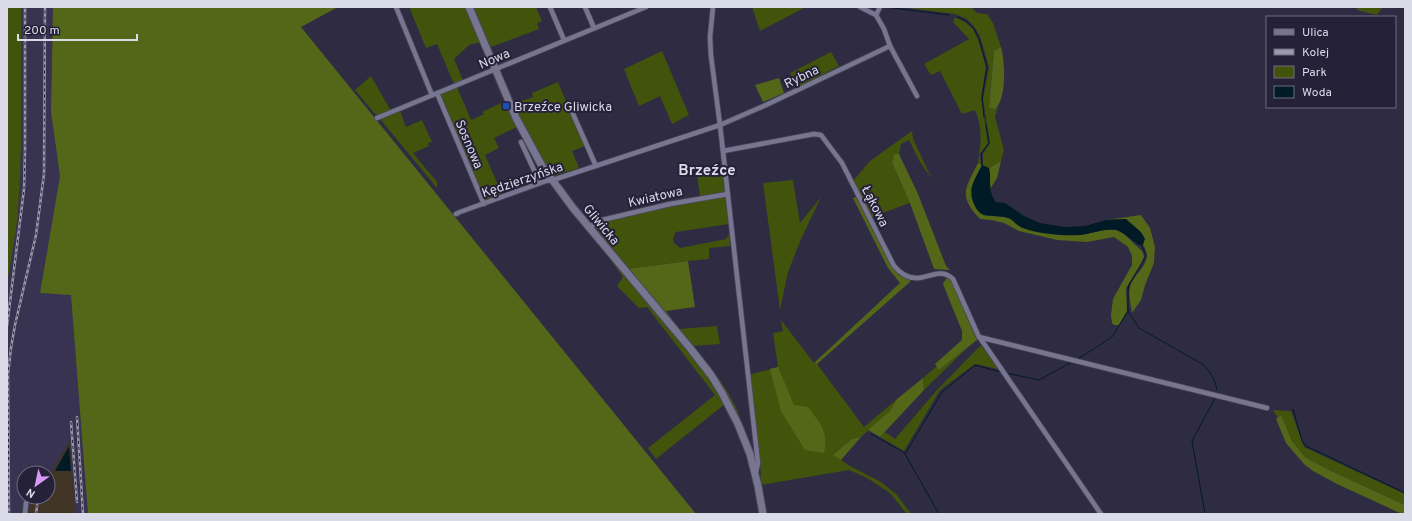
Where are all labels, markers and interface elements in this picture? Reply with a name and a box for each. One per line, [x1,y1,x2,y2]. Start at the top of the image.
scale bar [18,16,137,42]
legend [1266,16,1396,108]
text: 200 m [24,23,60,39]
text: Ulica [1302,25,1329,41]
text: Kolej [1302,45,1329,61]
street label: Nowa [477,46,513,74]
street label: Rybna [782,63,822,93]
text: Park [1302,65,1327,81]
text: Woda [1302,85,1332,101]
place label: Brzeźce Gliwicka [514,100,612,116]
marker: Brzeźce Gliwicka [501,101,511,111]
street label: Sosnowa [451,118,486,172]
street label: Kędzierzyńska [480,160,565,202]
district label: Brzeźce [678,162,736,181]
street label: Kwiatowa [627,184,684,212]
street label: Łąkowa [857,184,891,230]
street label: Gliwicka [579,202,622,249]
north arrow [16,465,56,505]
text: N [24,485,38,501]

